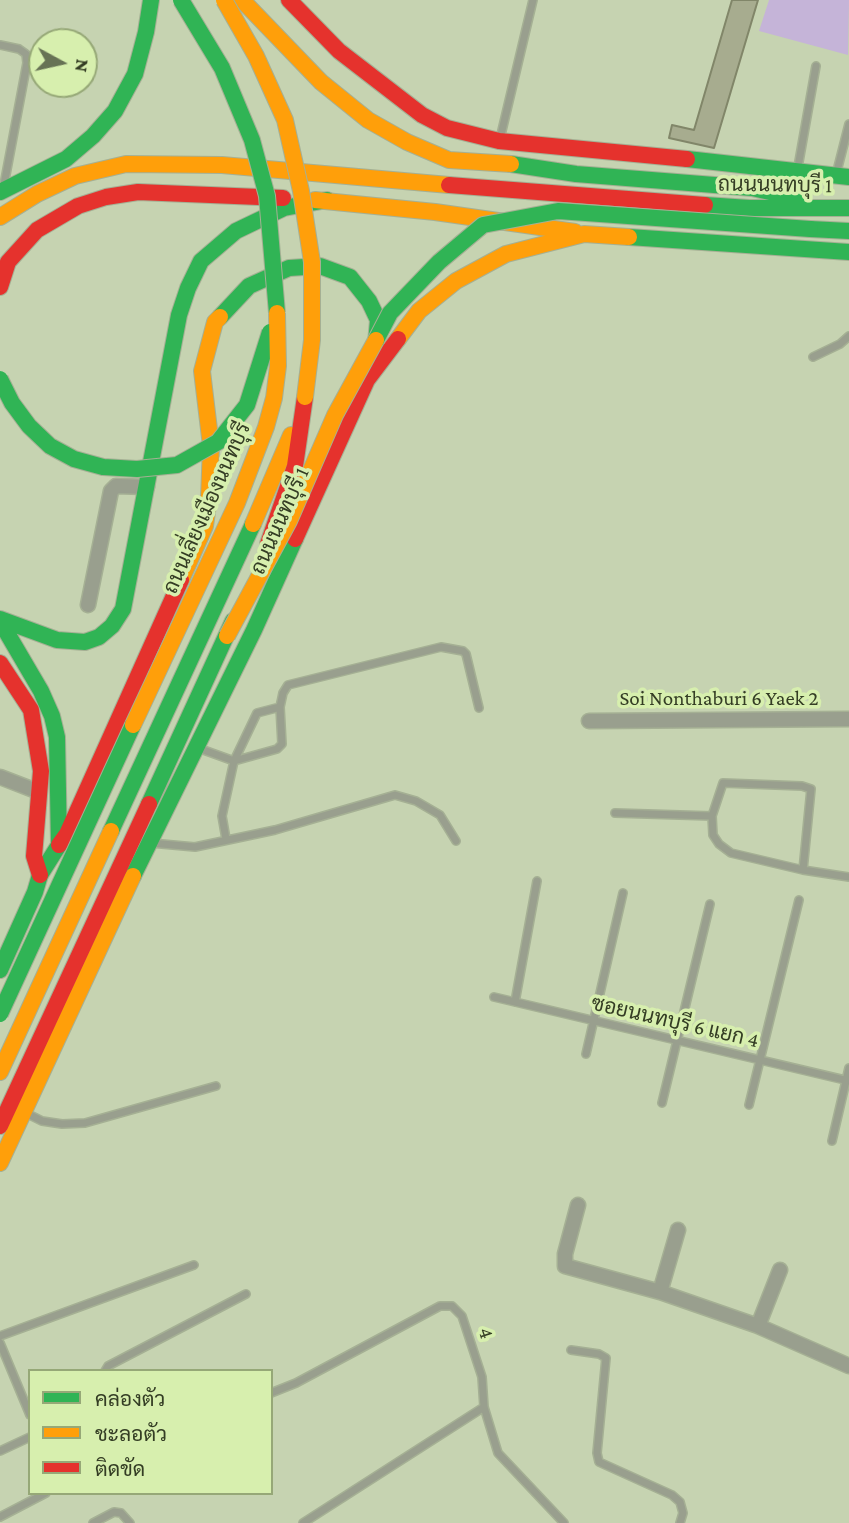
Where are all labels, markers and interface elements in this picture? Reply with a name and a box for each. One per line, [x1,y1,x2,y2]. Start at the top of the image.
north arrow [28,28,98,98]
text: N [71,58,94,74]
street label: ถนนนนทบุรี 1 [718,171,832,199]
street label: ถนนเลี่ยงเมืองนนทบุรี [158,419,256,597]
street label: ถนนนนทบุรี 1 [245,464,315,578]
street label: Soi Nonthaburi 6 Yaek 2 [619,686,819,712]
street label: ซอยนนทบุรี 6 แยก 4 [589,990,761,1054]
street label: 4 [472,1324,500,1342]
legend [28,1369,273,1495]
text: คล่องตัว [95,1387,165,1411]
text: ชะลอตัว [95,1422,167,1446]
text: ติดขัด [95,1457,145,1481]

